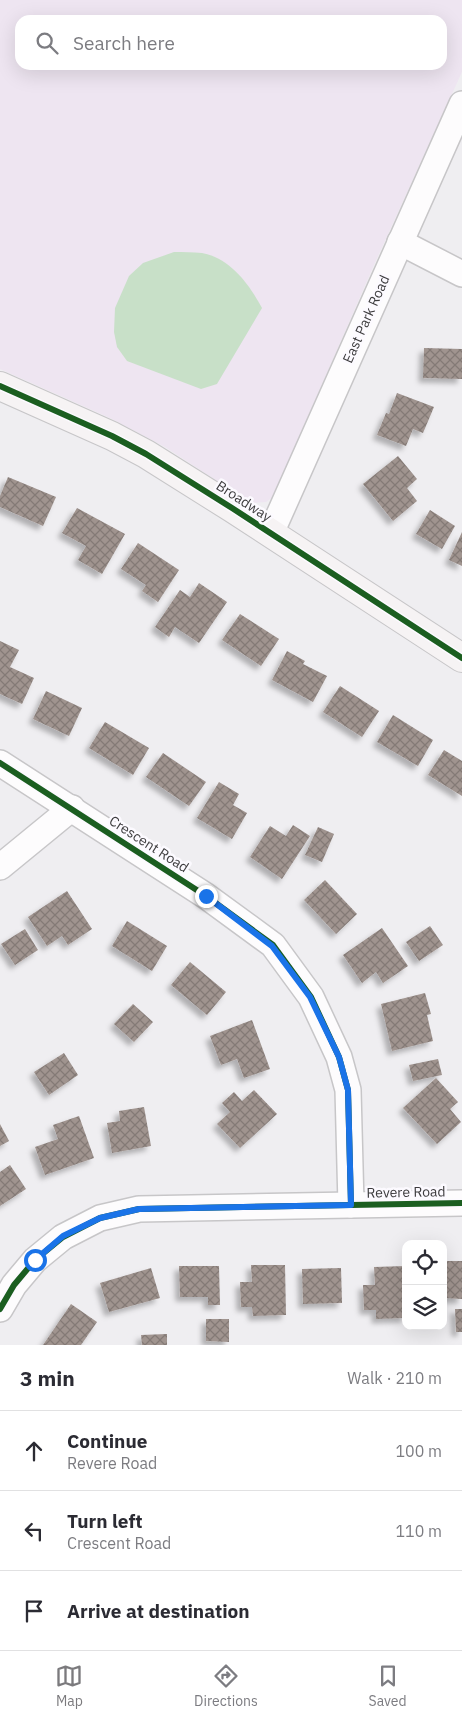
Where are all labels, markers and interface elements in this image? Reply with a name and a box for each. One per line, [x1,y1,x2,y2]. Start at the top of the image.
search box [15,15,447,70]
icon: search [33,29,61,57]
text: Search here [73,31,175,55]
street label: East Park Road [339,272,393,366]
street label: Broadway [213,476,275,526]
street label: Crescent Road [106,812,192,876]
route end [195,885,218,908]
street label: Revere Road [366,1182,446,1202]
map controls [402,1240,447,1330]
button: locate [402,1240,447,1285]
route start [24,1249,47,1272]
button: layers [402,1285,447,1330]
text: 3 min [20,1364,75,1392]
text: Walk · 210 m [347,1368,442,1388]
text: Continue [67,1429,147,1453]
icon: ahead [20,1437,48,1465]
text: 100 m [395,1441,442,1461]
text: Revere Road [67,1453,157,1473]
text: Turn left [67,1509,143,1533]
icon: left [20,1517,48,1545]
text: 110 m [395,1521,442,1541]
text: Crescent Road [67,1533,171,1553]
icon: arrive [20,1597,48,1625]
text: Arrive at destination [67,1599,250,1623]
tab: Map [55,1662,83,1710]
tab: Directions [194,1662,258,1710]
tab: Saved [369,1662,407,1710]

